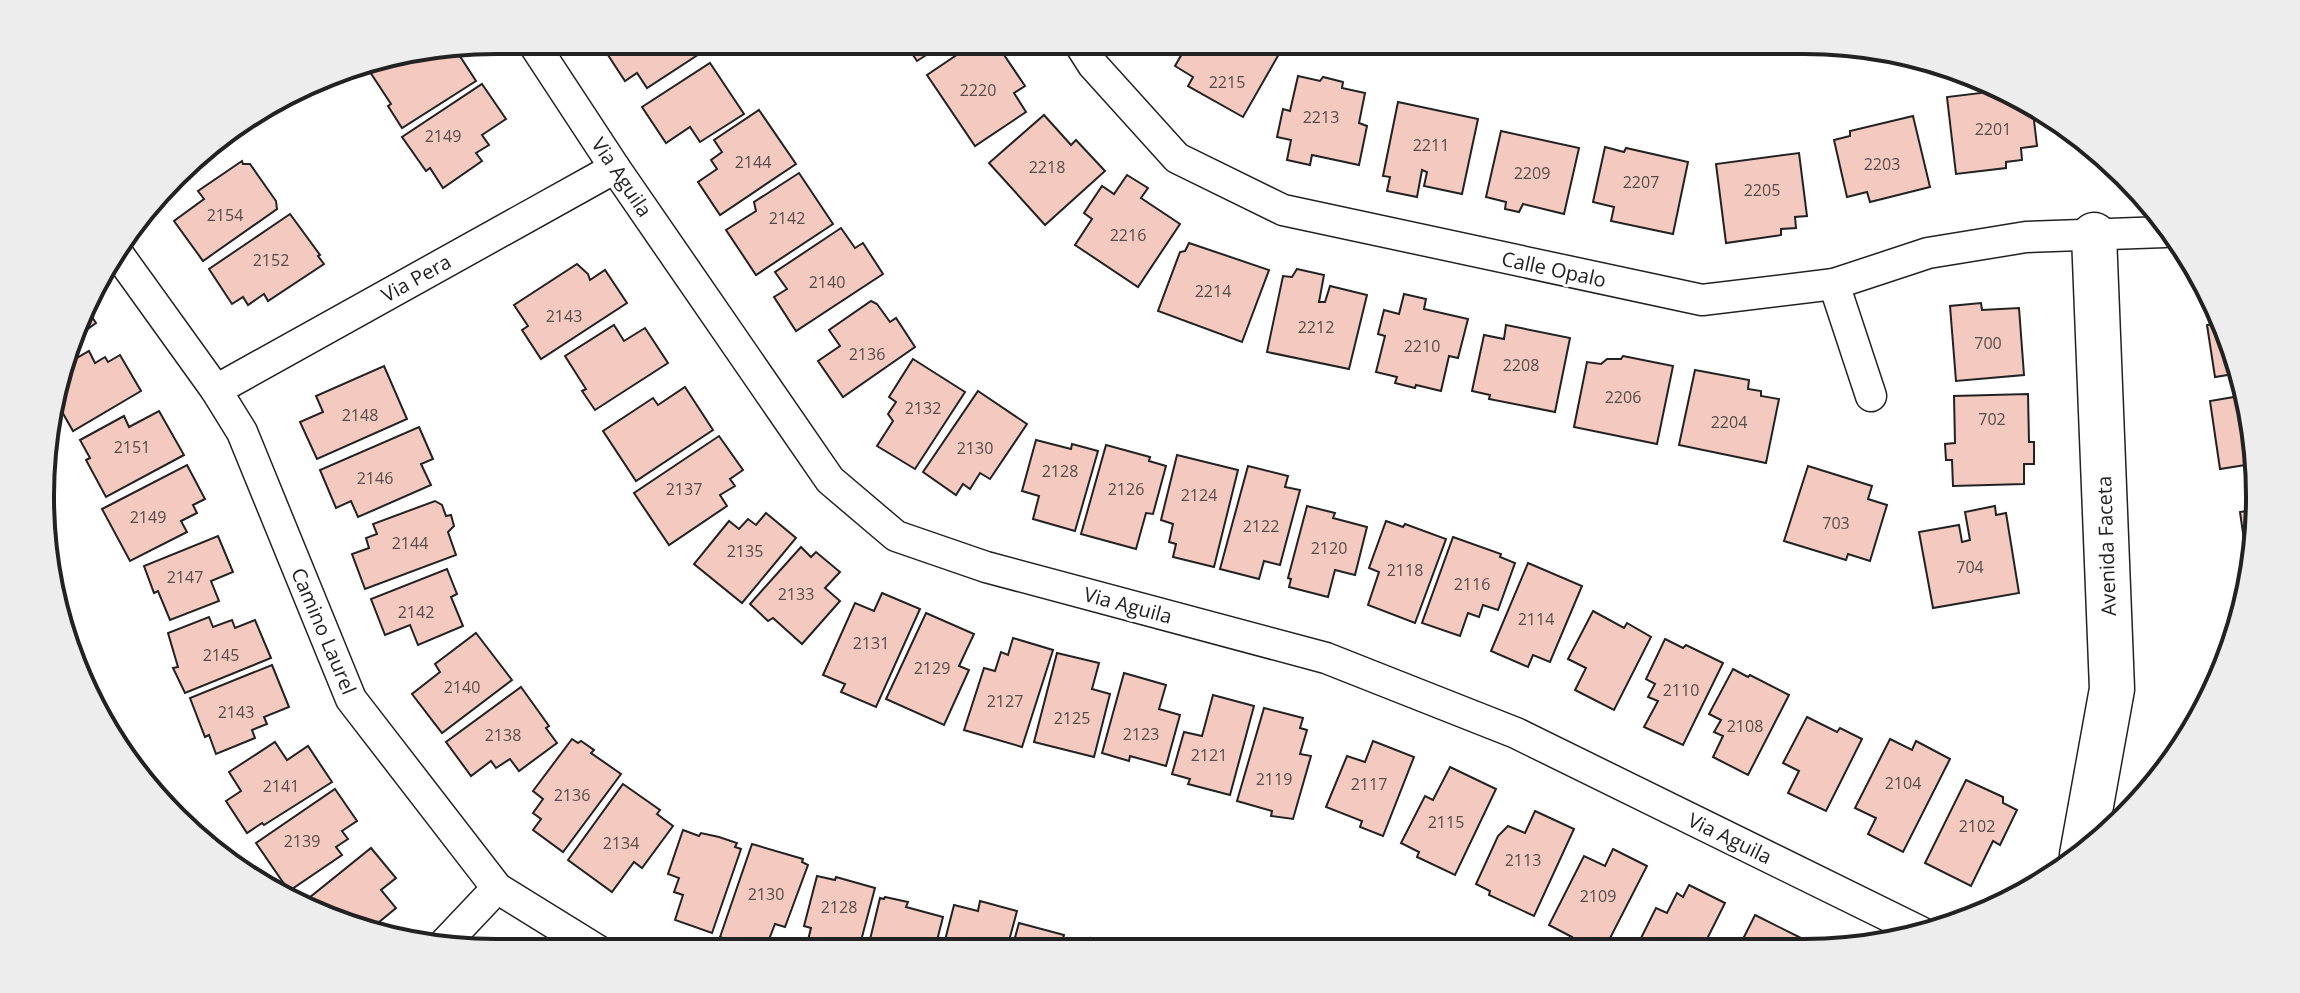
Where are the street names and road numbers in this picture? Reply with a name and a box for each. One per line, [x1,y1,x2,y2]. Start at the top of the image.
street label: Via Aguila [586,132,658,222]
street label: Calle Opalo [1499,245,1609,293]
street label: Via Pera [376,248,456,308]
street label: Avenida Faceta [2090,475,2122,617]
street label: Camino Laurel [285,564,363,698]
street label: Via Aguila [1081,580,1175,630]
street label: Via Aguila [1684,806,1776,870]

